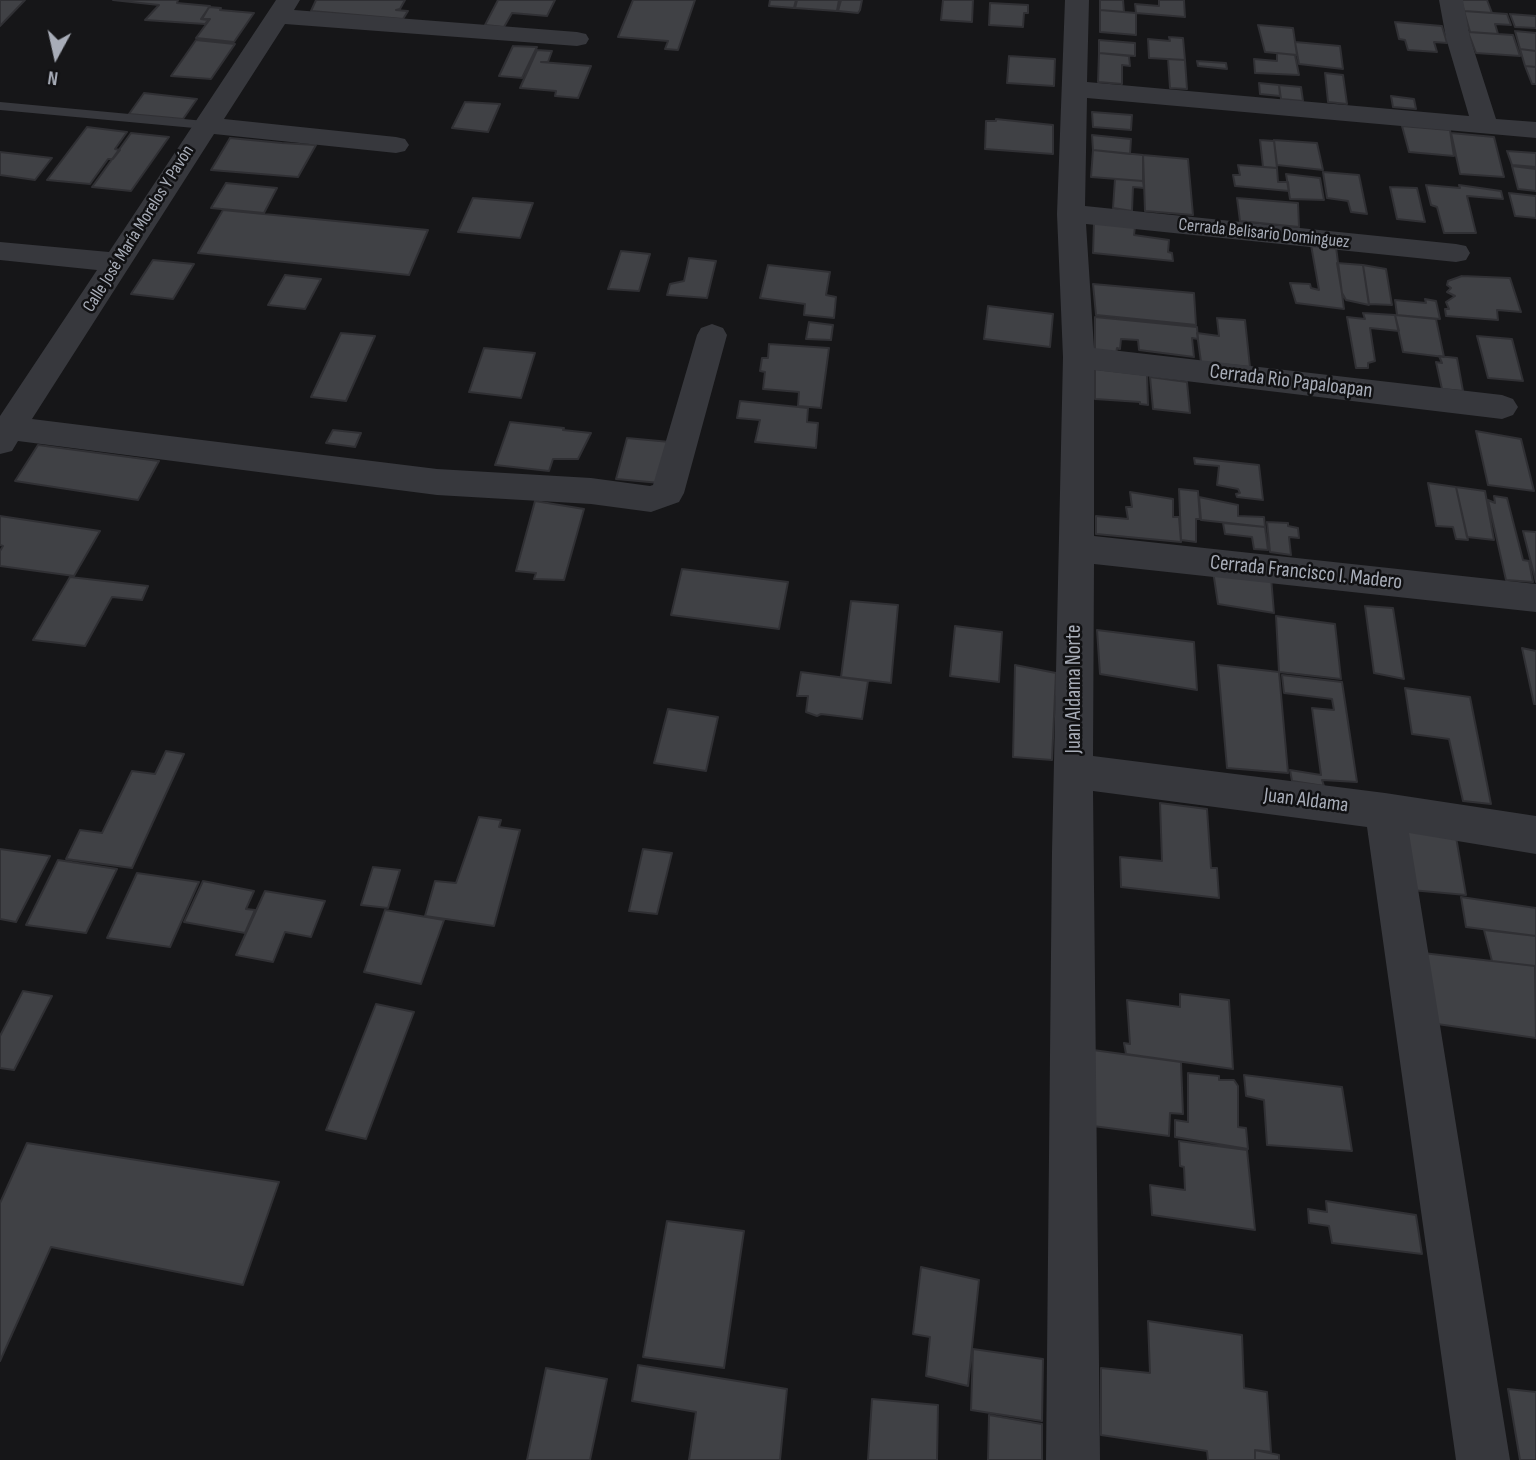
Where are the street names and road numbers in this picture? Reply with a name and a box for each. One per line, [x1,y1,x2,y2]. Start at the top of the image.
street label: Calle José María Morelos Y Pavón [79,142,199,316]
street label: Cerrada Belisario Dominguez [1177,214,1351,254]
street label: Cerrada Rio Papaloapan [1208,360,1374,404]
street label: Cerrada Francisco I. Madero [1209,550,1403,596]
street label: Juan Aldama Norte [1062,625,1088,753]
street label: Juan Aldama [1262,783,1350,819]

